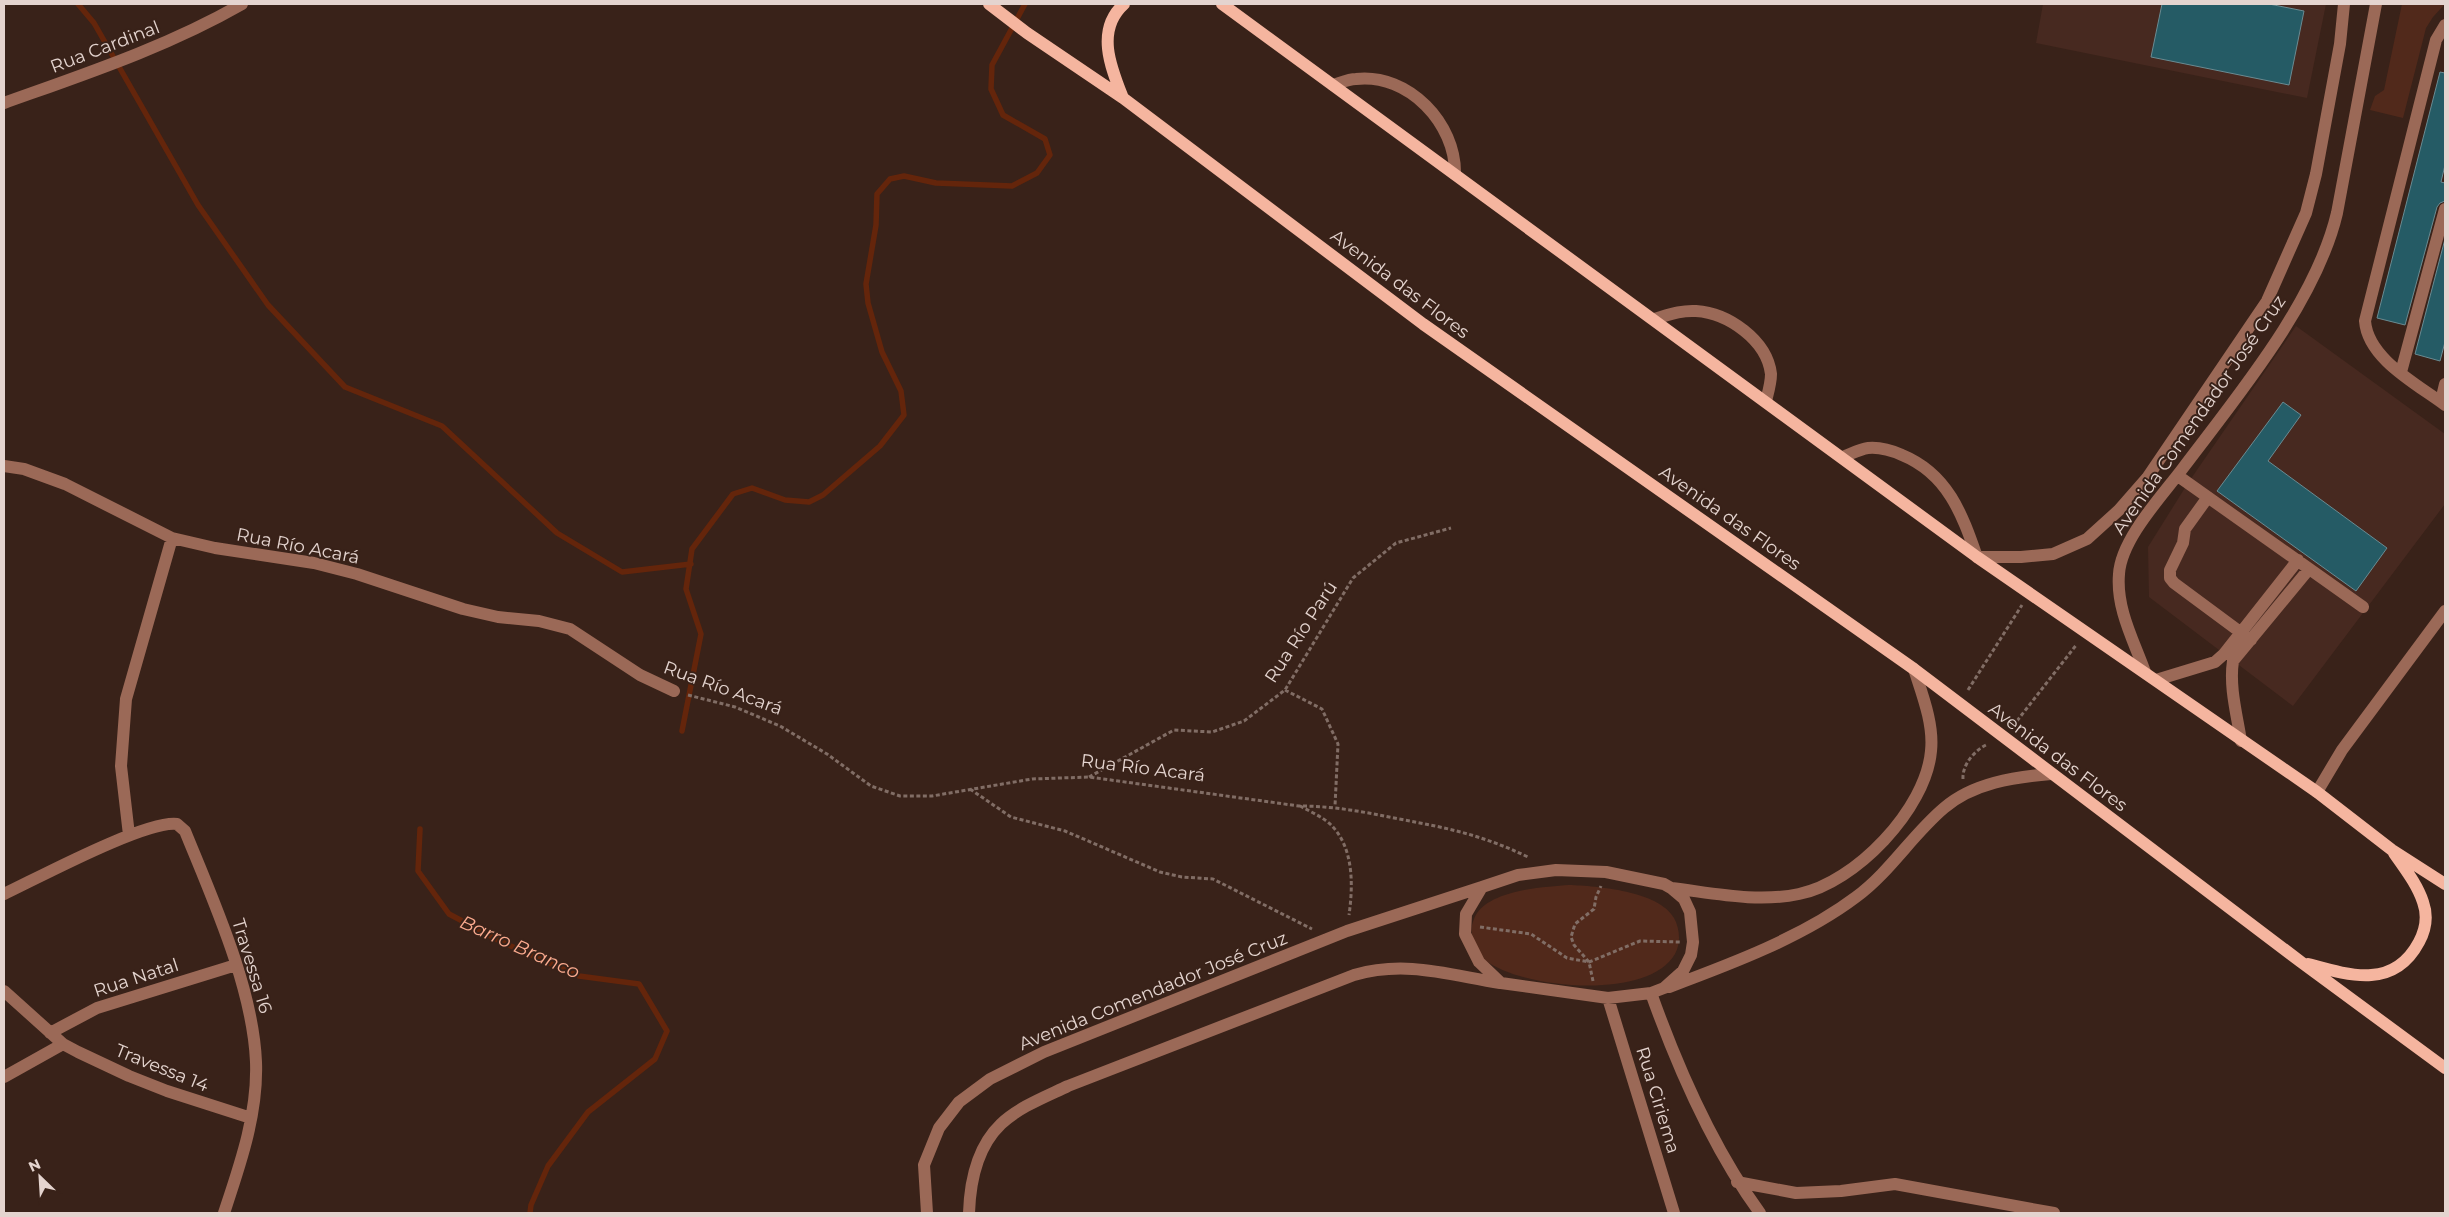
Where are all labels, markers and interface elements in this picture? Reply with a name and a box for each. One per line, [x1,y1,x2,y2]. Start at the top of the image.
street label: Rua Cardinal [47,16,163,78]
street label: Avenida das Flores [1326,225,1474,343]
street label: Avenida Comendador José Cruz [2108,291,2290,539]
street label: Avenida das Flores [1655,461,1805,575]
street label: Rua Río Acará [235,523,361,569]
street label: Rua Río Parú [1260,577,1342,687]
street label: Rua Río Acará [661,656,785,720]
street label: Avenida das Flores [1984,698,2132,816]
street label: Rua Río Acará [1080,749,1206,787]
water label: Barro Branco [456,910,584,984]
street label: Travessa 16 [227,916,277,1016]
street label: Avenida Comendador José Cruz [1016,927,1290,1055]
street label: Rua Natal [91,954,181,1002]
street label: Travessa 14 [112,1039,212,1097]
street label: Rua Ciriema [1631,1044,1685,1156]
north arrow [15,1152,65,1202]
text: N [26,1155,43,1176]

